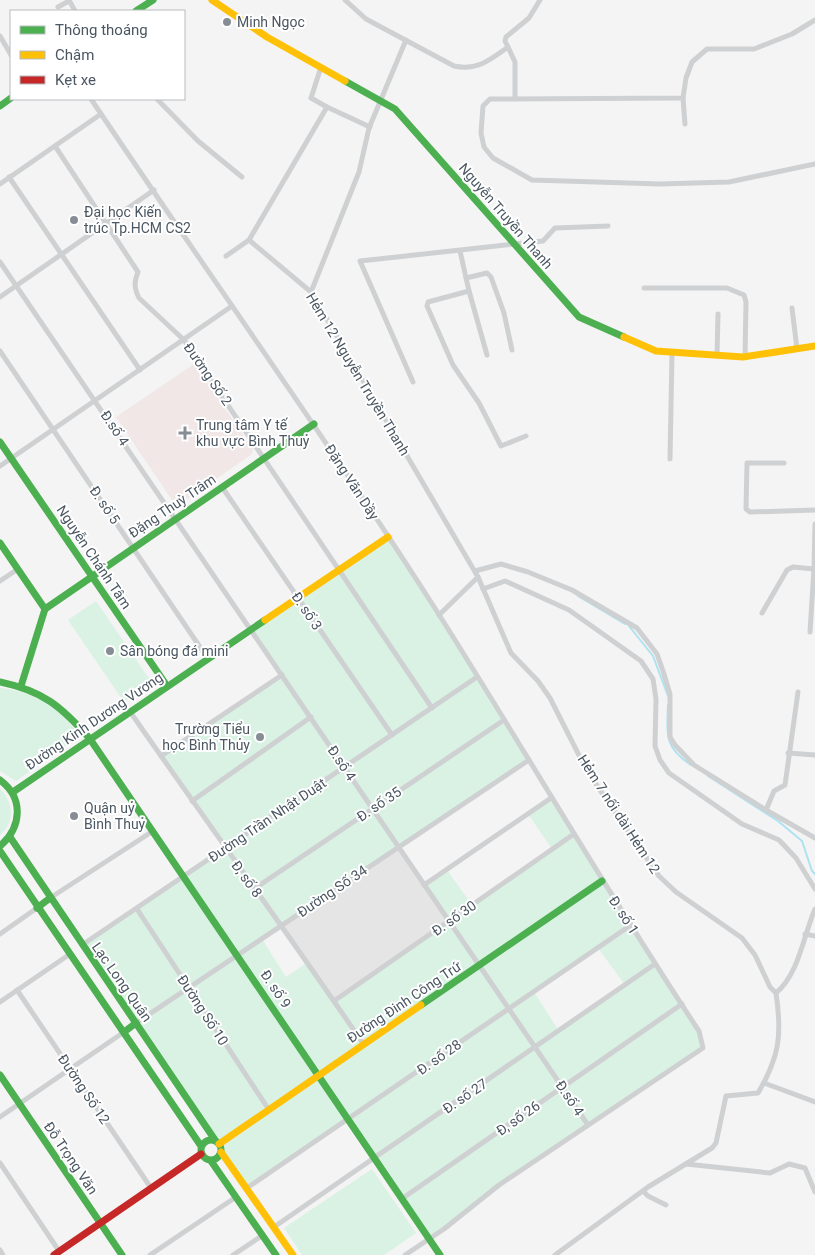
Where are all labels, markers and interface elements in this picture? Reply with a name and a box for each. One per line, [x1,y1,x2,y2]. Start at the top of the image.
legend [10,10,185,100]
place label: Minh Ngọc [237,14,305,30]
marker: Minh Ngọc [221,16,233,28]
text: Thông thoáng [55,21,148,39]
text: Chậm [55,46,94,64]
text: Kẹt xe [55,71,96,89]
street label: Nguyễn Truyền Thanh [456,160,556,272]
place label: Đại học Kiến trúc Tp.HCM CS2 [84,204,191,236]
marker: Đại học Kiến trúc Tp.HCM CS2 [68,214,80,226]
street label: Hẻm 12 Nguyễn Truyền Thanh [303,290,413,458]
street label: Đường Số 2 [181,340,235,408]
street label: Đ.số 4 [97,407,133,449]
place label: Trung tâm Y tế khu vực Bình Thuỷ [196,417,310,449]
marker: Trung tâm Y tế khu vực Bình Thuỷ [178,426,192,440]
street label: Đặng Văn Dầy [322,441,383,523]
street label: Đặng Thuỳ Trâm [125,471,219,541]
street label: Đ. số 5 [87,483,124,527]
street label: Nguyễn Chánh Tâm [53,502,135,612]
street label: Đ. số 3 [289,589,325,633]
place label: Sân bóng đá mini [120,643,228,659]
marker: Sân bóng đá mini [104,645,116,657]
street label: Đường Kinh Dương Vương [22,669,166,773]
place label: Trường Tiểu học Bình Thủy [162,721,250,753]
marker: Trường Tiểu học Bình Thủy [254,731,266,743]
street label: Đ.số 4 [324,742,360,784]
street label: Hẻm 7 nối dài Hẻm 12 [575,752,663,876]
street label: Đường Trần Nhật Duật [205,774,329,865]
street label: Đ. số 35 [354,783,404,825]
place label: Quận uỷ Bình Thuỷ [84,800,146,832]
marker: Quận uỷ Bình Thuỷ [68,810,80,822]
street label: Đ, số 8 [228,858,266,901]
street label: Đường Số 34 [294,862,370,920]
street label: Đ. số 1 [606,893,642,937]
street label: Đ. số 30 [429,897,479,939]
street label: Lạc Long Quân [89,939,155,1025]
street label: Đường Đinh Công Trứ [344,958,464,1046]
street label: Đ. số 9 [258,967,294,1011]
street label: Đường Số 10 [174,972,232,1048]
street label: Đ. số 28 [414,1036,464,1078]
street label: Đường Số 12 [55,1051,113,1127]
street label: Đ. số 27 [440,1075,490,1117]
street label: Đ.số 4 [552,1077,588,1119]
street label: Đ, số 26 [493,1097,543,1139]
street label: Đỗ Trọng Văn [41,1119,101,1197]

